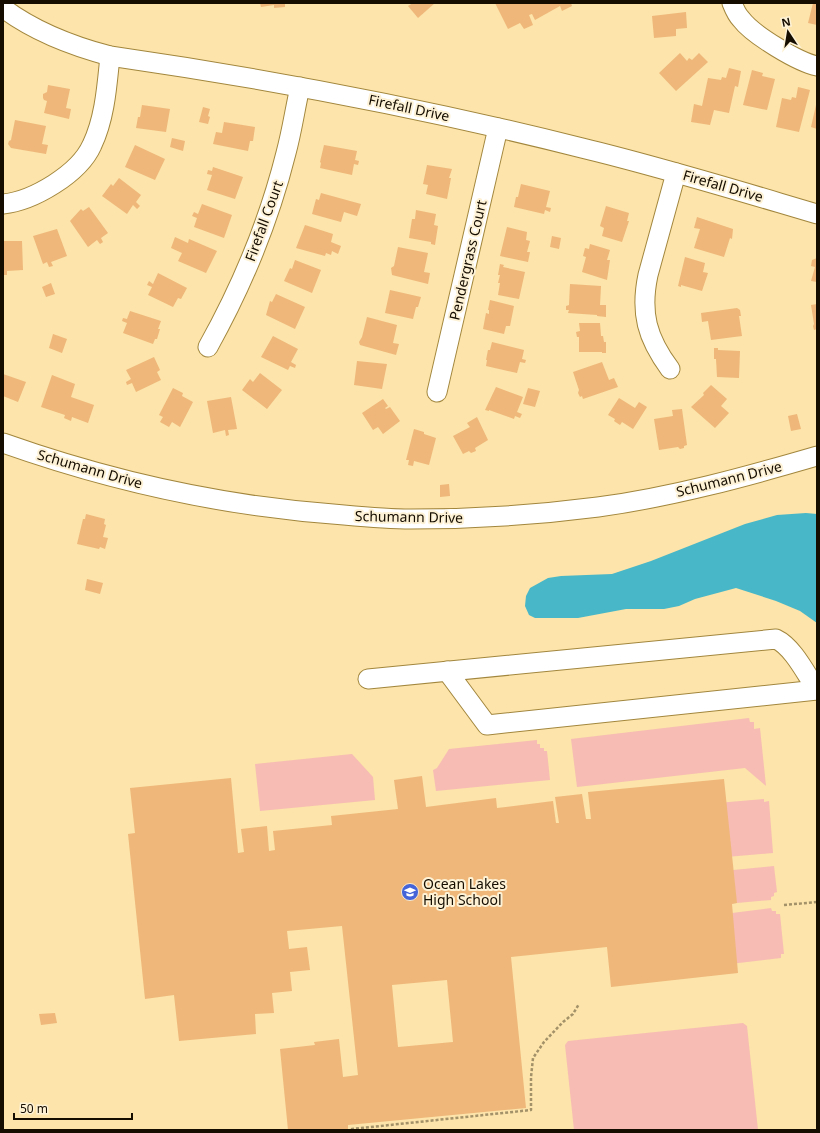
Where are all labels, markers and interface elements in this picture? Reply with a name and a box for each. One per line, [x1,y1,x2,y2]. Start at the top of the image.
north arrow [768,12,808,52]
text: N [780,13,792,30]
street label: Firefall Drive [367,90,451,125]
street label: Firefall Drive [681,165,765,206]
street label: Firefall Court [240,178,287,264]
street label: Pendergrass Court [444,198,491,322]
street label: Schumann Drive [35,444,145,493]
street label: Schumann Drive [674,456,784,501]
street label: Schumann Drive [355,506,463,527]
place label: Ocean Lakes High School [423,874,506,909]
school or university icon: Ocean Lakes High School [400,882,420,902]
scale bar [14,1095,132,1121]
text: 50 m [20,1100,48,1117]

